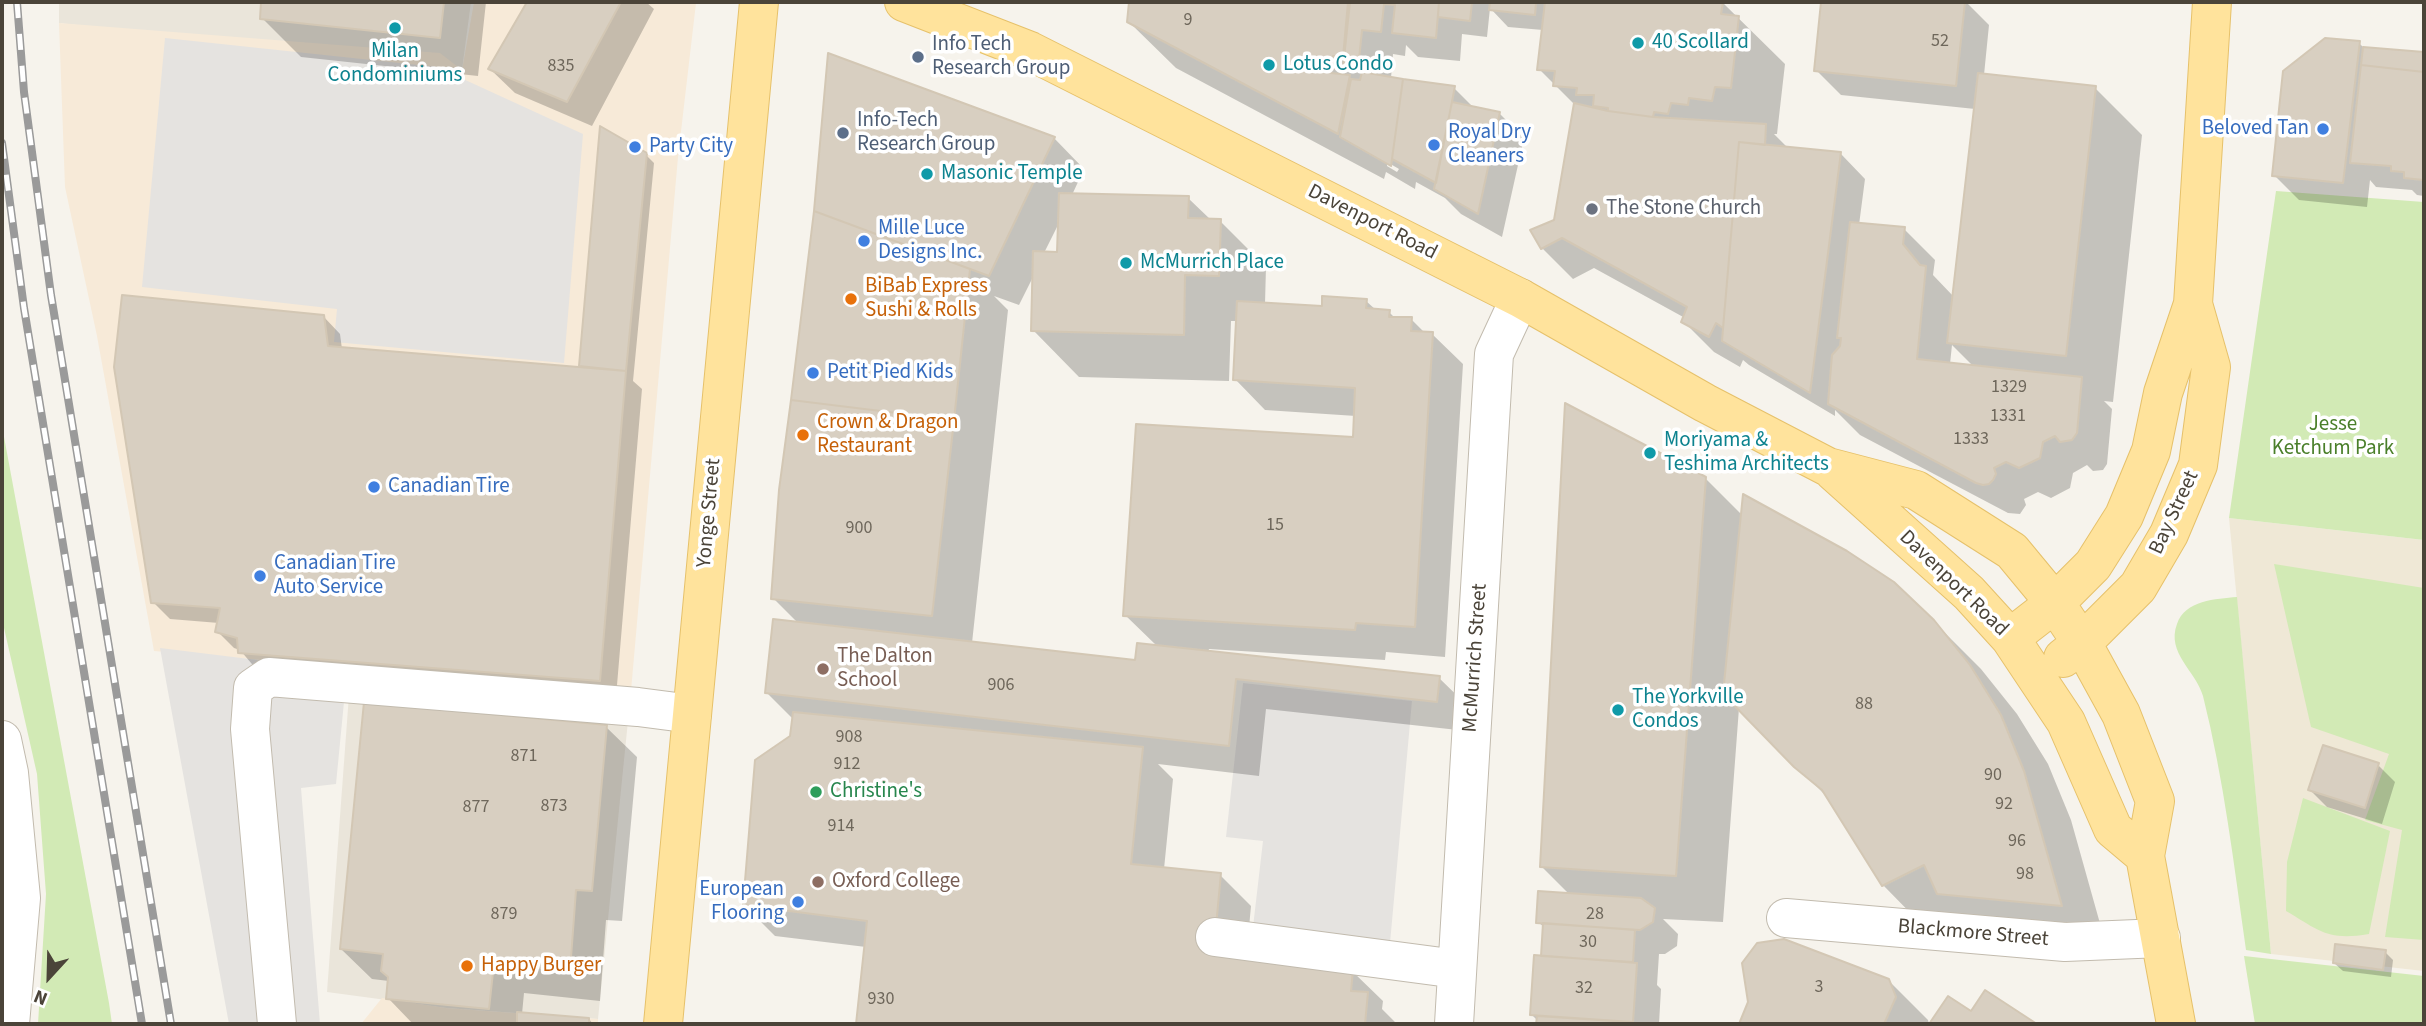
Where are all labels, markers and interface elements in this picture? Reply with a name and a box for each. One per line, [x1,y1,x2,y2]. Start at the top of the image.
house number: 9 [1184,10,1192,32]
marker: Milan Condominiums [387,20,403,36]
place label: 40 Scollard [1652,30,1749,56]
house number: 52 [1931,31,1949,53]
place label: Info Tech Research Group [932,32,1070,82]
marker: 40 Scollard [1630,35,1646,51]
place label: Milan Condominiums [328,39,462,89]
marker: Info Tech Research Group [910,49,926,65]
place label: Lotus Condo [1283,52,1393,78]
house number: 835 [548,56,574,78]
marker: Lotus Condo [1261,57,1277,73]
place label: Info-Tech Research Group [857,108,995,158]
place label: Beloved Tan [2202,116,2309,142]
place label: Royal Dry Cleaners [1448,120,1531,170]
marker: Beloved Tan [2315,121,2331,137]
marker: Info-Tech Research Group [835,125,851,141]
place label: Party City [649,134,733,160]
marker: Royal Dry Cleaners [1426,137,1442,153]
marker: Party City [627,139,643,155]
place label: Masonic Temple [941,161,1083,187]
marker: Masonic Temple [919,166,935,182]
street label: Davenport Road [1303,180,1441,266]
place label: The Stone Church [1606,196,1761,222]
marker: The Stone Church [1584,201,1600,217]
place label: Mille Luce Designs Inc. [878,216,982,266]
marker: Mille Luce Designs Inc. [856,233,872,249]
place label: McMurrich Place [1140,250,1284,276]
marker: McMurrich Place [1118,255,1134,271]
place label: BiBab Express Sushi & Rolls [865,274,988,324]
marker: BiBab Express Sushi & Rolls [843,291,859,307]
place label: Petit Pied Kids [827,360,953,386]
marker: Petit Pied Kids [805,365,821,381]
house number: 1329 [1991,377,2027,399]
house number: 1331 [1990,406,2026,428]
place label: Crown & Dragon Restaurant [817,410,959,460]
park label: Jesse Ketchum Park [2272,412,2394,462]
marker: Crown & Dragon Restaurant [795,427,811,443]
place label: Moriyama & Teshima Architects [1664,428,1829,478]
house number: 1333 [1953,429,1989,451]
marker: Moriyama & Teshima Architects [1642,445,1658,461]
street label: Yonge Street [693,457,727,569]
street label: Bay Street [2145,467,2205,559]
place label: Canadian Tire [388,474,510,500]
marker: Canadian Tire [366,479,382,495]
house number: 15 [1266,515,1284,537]
house number: 900 [846,518,872,540]
street label: Davenport Road [1893,526,2013,642]
place label: Canadian Tire Auto Service [274,551,396,601]
marker: Canadian Tire Auto Service [252,568,268,584]
street label: McMurrich Street [1458,583,1494,733]
place label: The Dalton School [837,644,933,694]
marker: The Dalton School [815,661,831,677]
house number: 906 [988,675,1014,697]
place label: The Yorkville Condos [1632,685,1744,735]
house number: 88 [1855,694,1873,716]
marker: The Yorkville Condos [1610,702,1626,718]
house number: 908 [836,727,862,749]
house number: 871 [511,746,537,768]
house number: 912 [834,754,860,776]
house number: 90 [1984,765,2002,787]
place label: Christine's [830,779,922,805]
marker: Christine's [808,784,824,800]
house number: 92 [1995,794,2013,816]
house number: 873 [541,796,567,818]
house number: 877 [463,797,489,819]
house number: 914 [828,816,854,838]
house number: 96 [2008,831,2026,853]
house number: 98 [2016,864,2034,886]
place label: Oxford College [832,869,960,895]
marker: Oxford College [810,874,826,890]
place label: European Flooring [699,877,784,927]
marker: European Flooring [790,894,806,910]
house number: 879 [491,904,517,926]
house number: 28 [1586,904,1604,926]
street label: Blackmore Street [1897,915,2049,953]
house number: 30 [1579,932,1597,954]
north arrow [14,942,84,1012]
place label: Happy Burger [481,953,601,979]
marker: Happy Burger [459,958,475,974]
house number: 3 [1815,977,1823,999]
house number: 32 [1575,978,1593,1000]
text: N [30,982,52,1012]
house number: 930 [868,989,894,1011]

